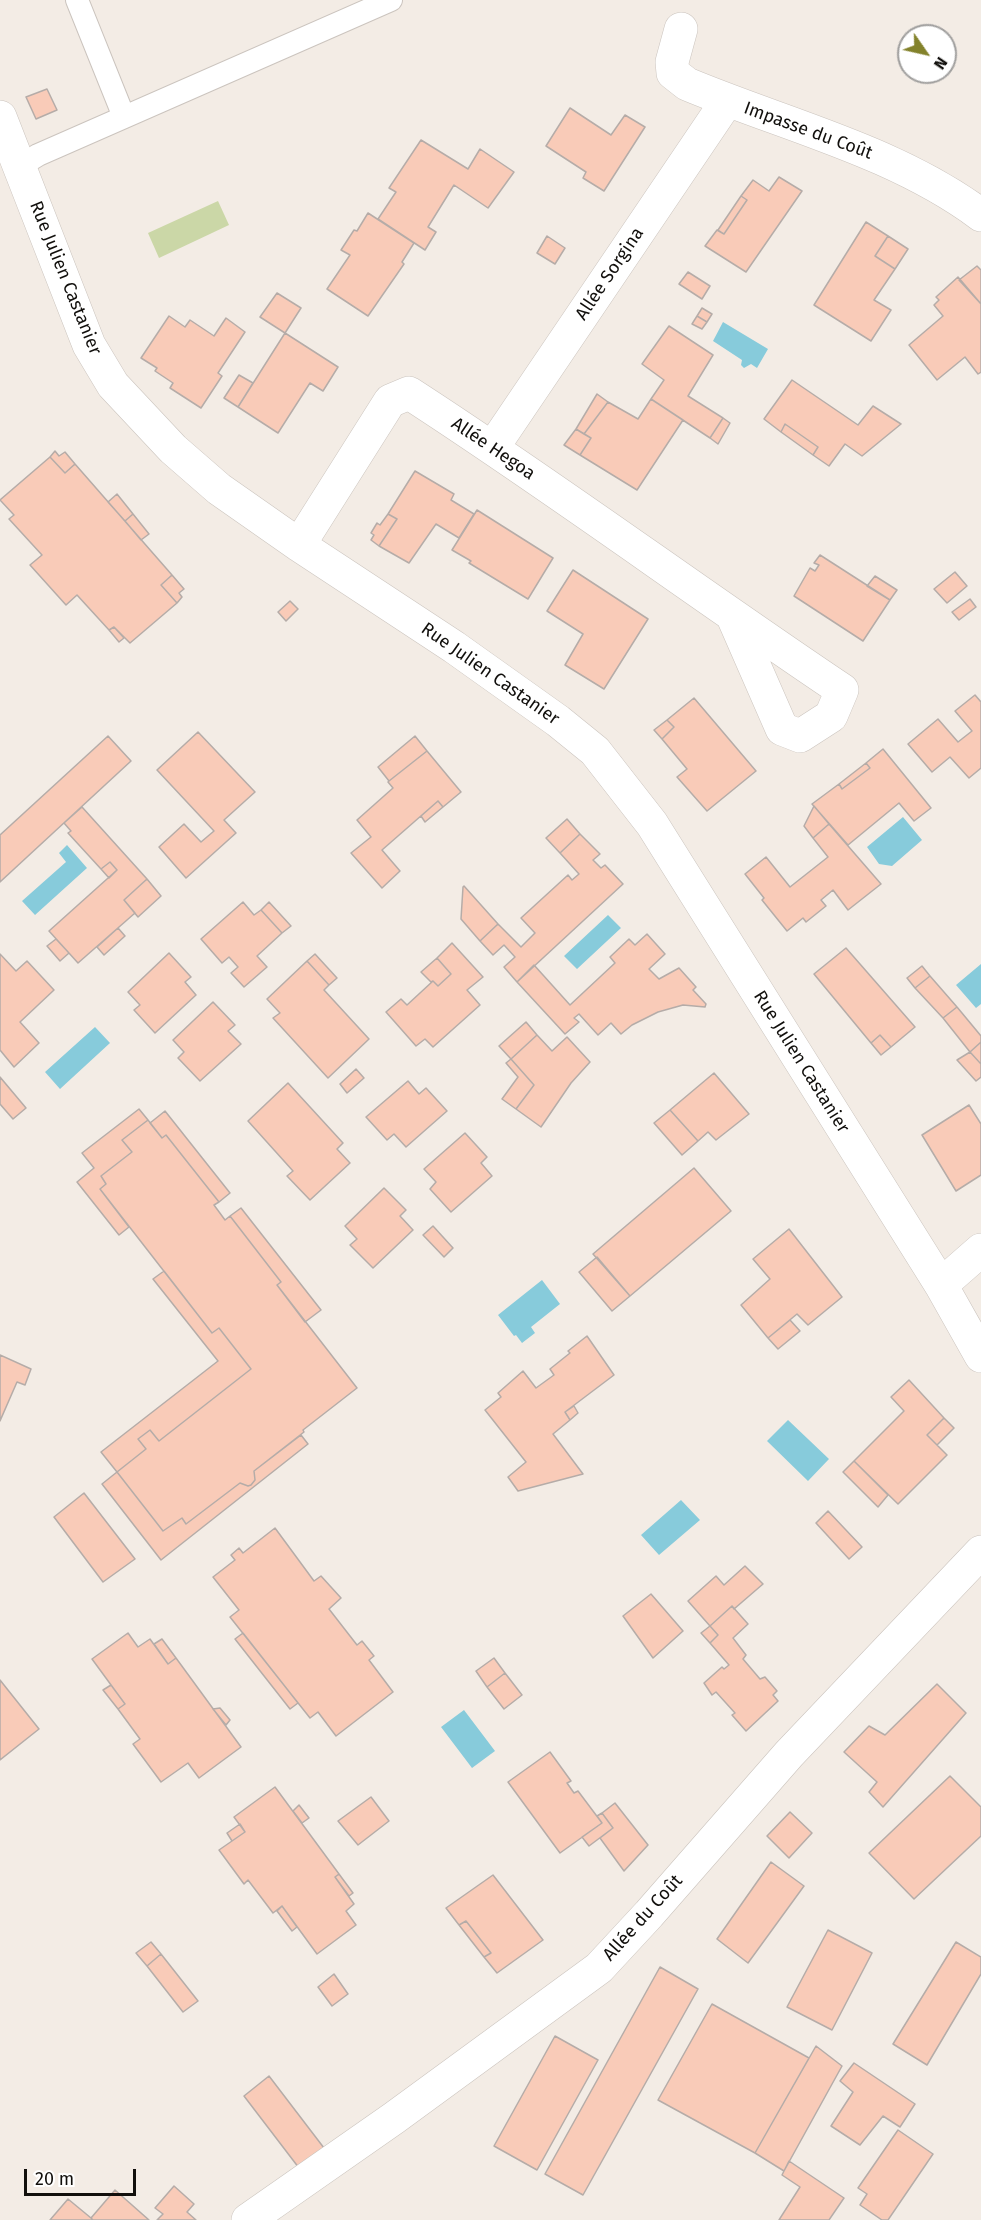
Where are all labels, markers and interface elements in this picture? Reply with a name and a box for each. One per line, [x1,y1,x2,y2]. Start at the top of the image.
north arrow [897,24,957,84]
text: N [930,54,952,73]
street label: Impasse du Coût [741,98,875,164]
street label: Rue Julien Castanier [24,198,106,358]
street label: Allée Sorgina [571,224,649,324]
street label: Allée Hegoa [447,413,539,485]
street label: Rue Julien Castanier [417,618,563,730]
street label: Rue Julien Castanier [748,987,854,1137]
street label: Allée du Coût [599,1871,687,1965]
scale bar [27,2157,140,2195]
text: 20 m [35,2168,74,2190]

